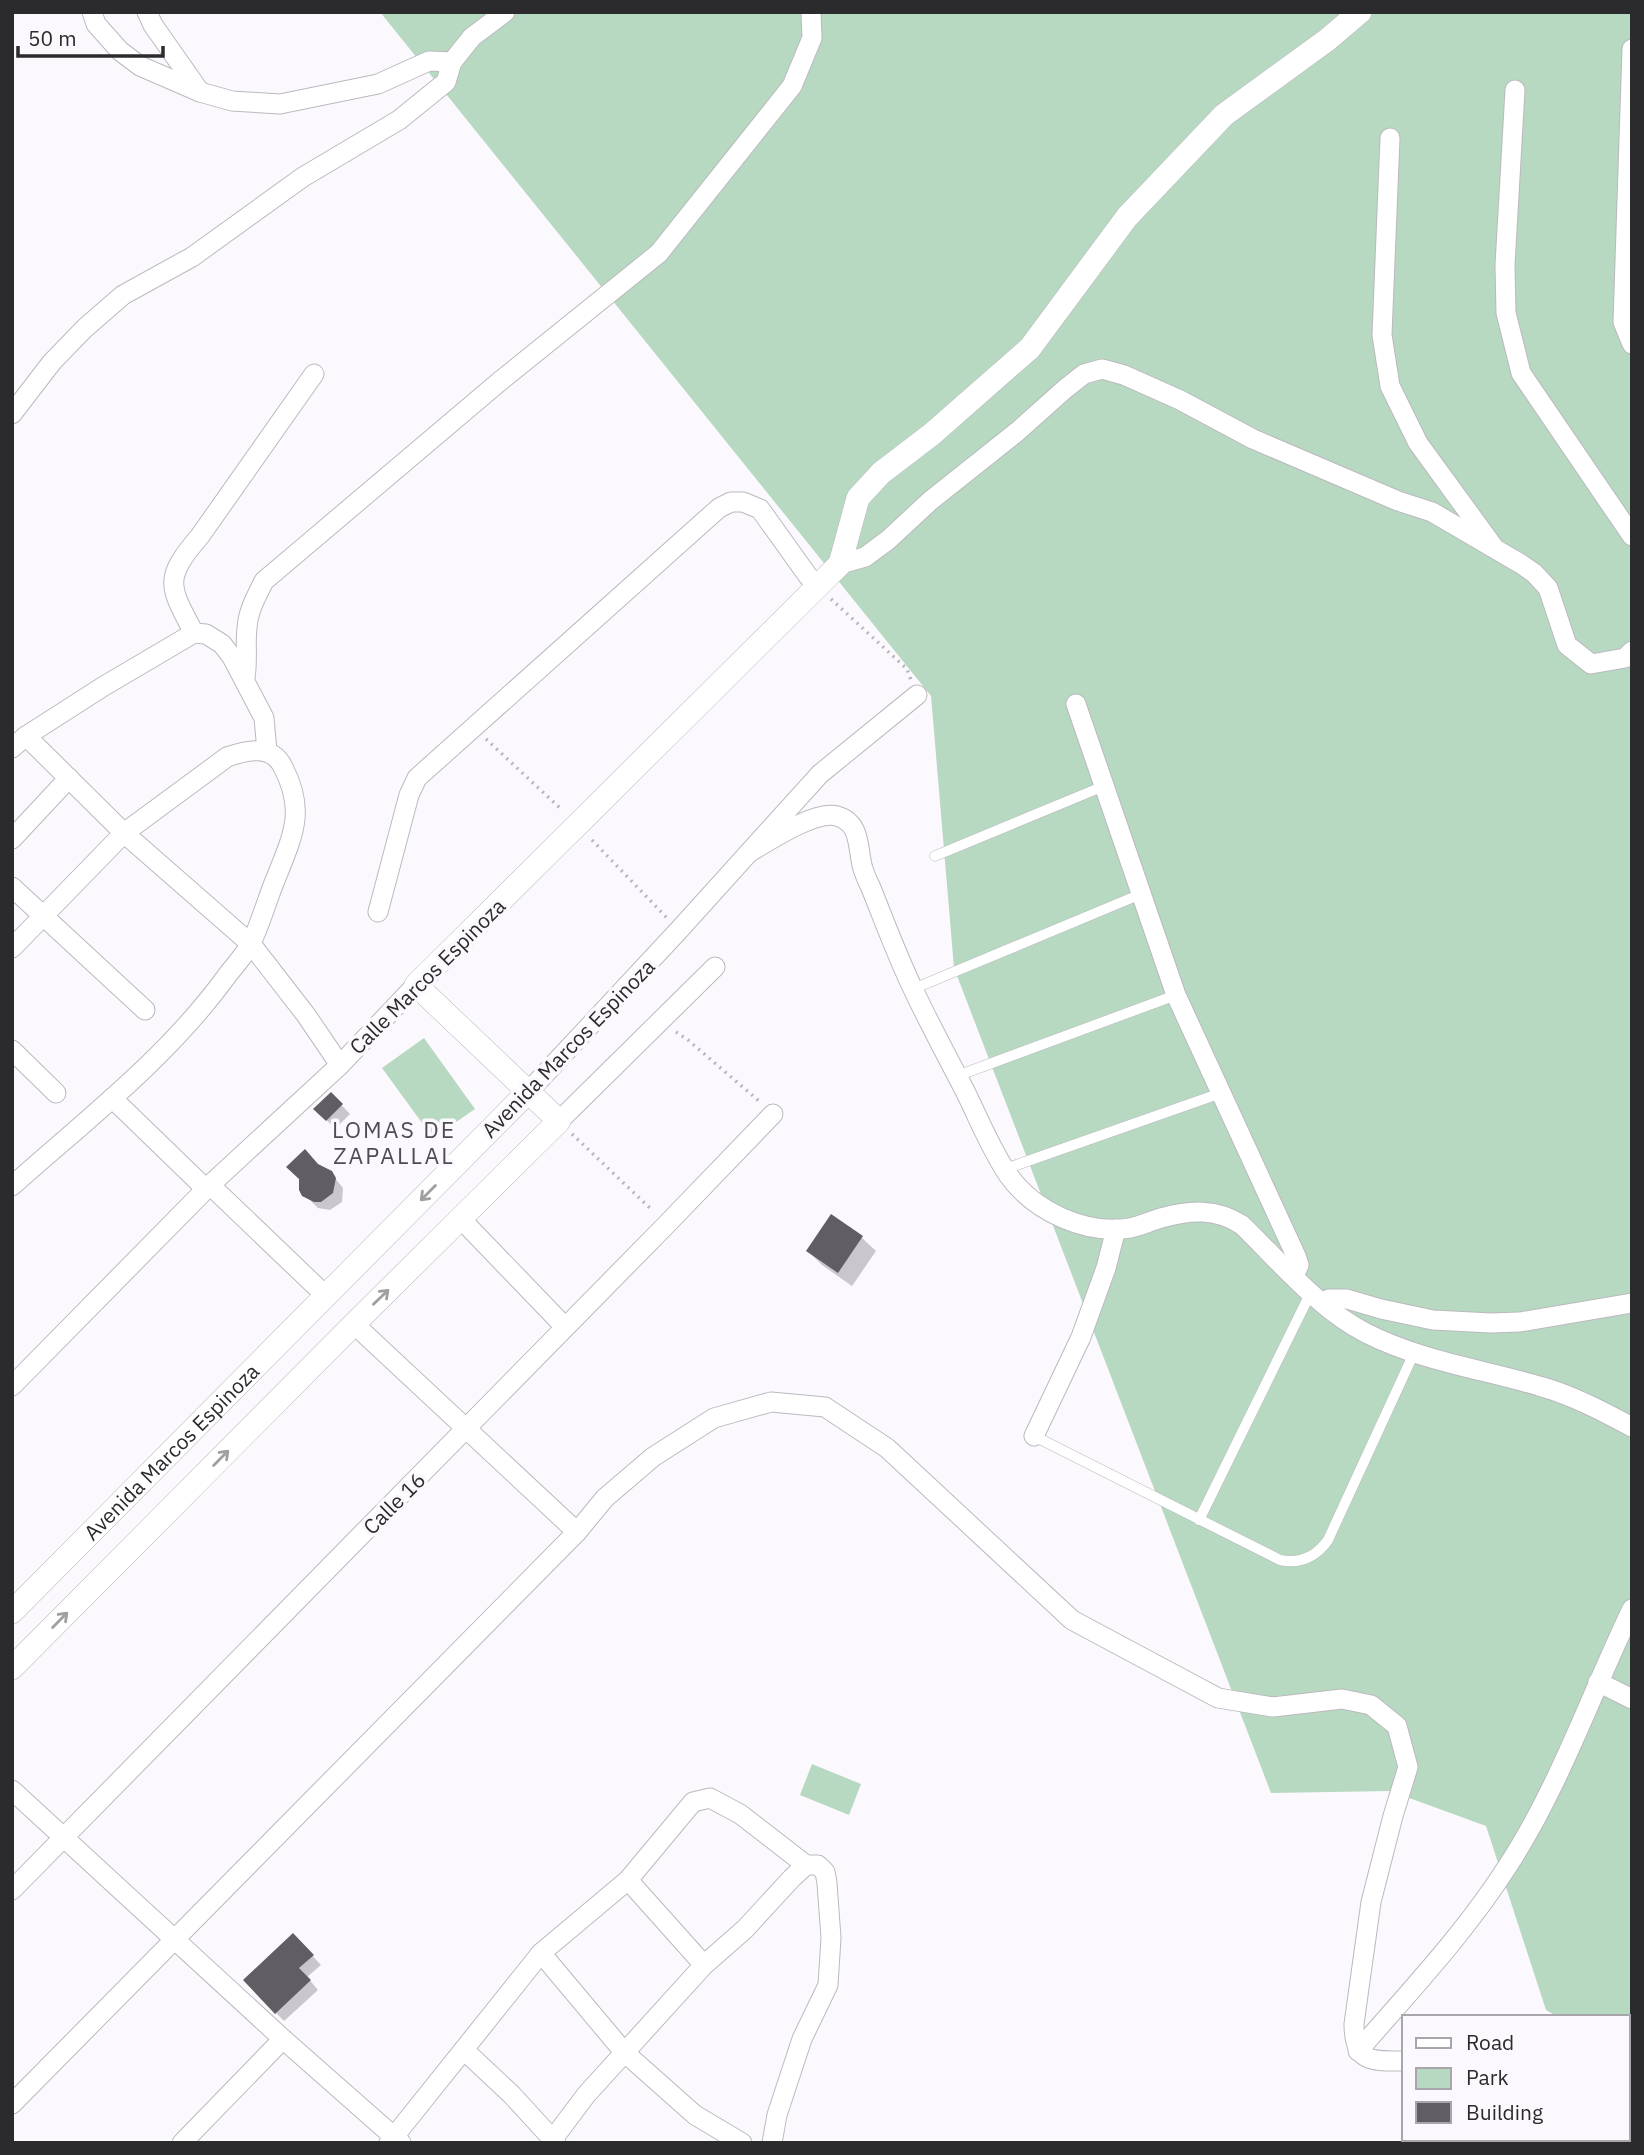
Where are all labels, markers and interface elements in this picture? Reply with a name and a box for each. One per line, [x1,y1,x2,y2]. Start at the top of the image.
scale bar [18,14,163,58]
text: 50 m [28,24,77,52]
street label: Calle Marcos Espinoza [343,892,511,1060]
street label: Avenida Marcos Espinoza [475,953,661,1143]
district label: LOMAS DE ZAPALLAL [332,1114,456,1170]
one-way arrow [420,1184,437,1201]
one-way arrow [372,1289,389,1306]
street label: Avenida Marcos Espinoza [77,1357,265,1546]
one-way arrow [212,1450,229,1467]
street label: Calle 16 [357,1466,431,1540]
one-way arrow [52,1611,69,1628]
legend [1402,2015,1630,2141]
text: Road [1466,2028,1514,2056]
text: Park [1466,2063,1509,2091]
text: Building [1466,2098,1543,2126]

